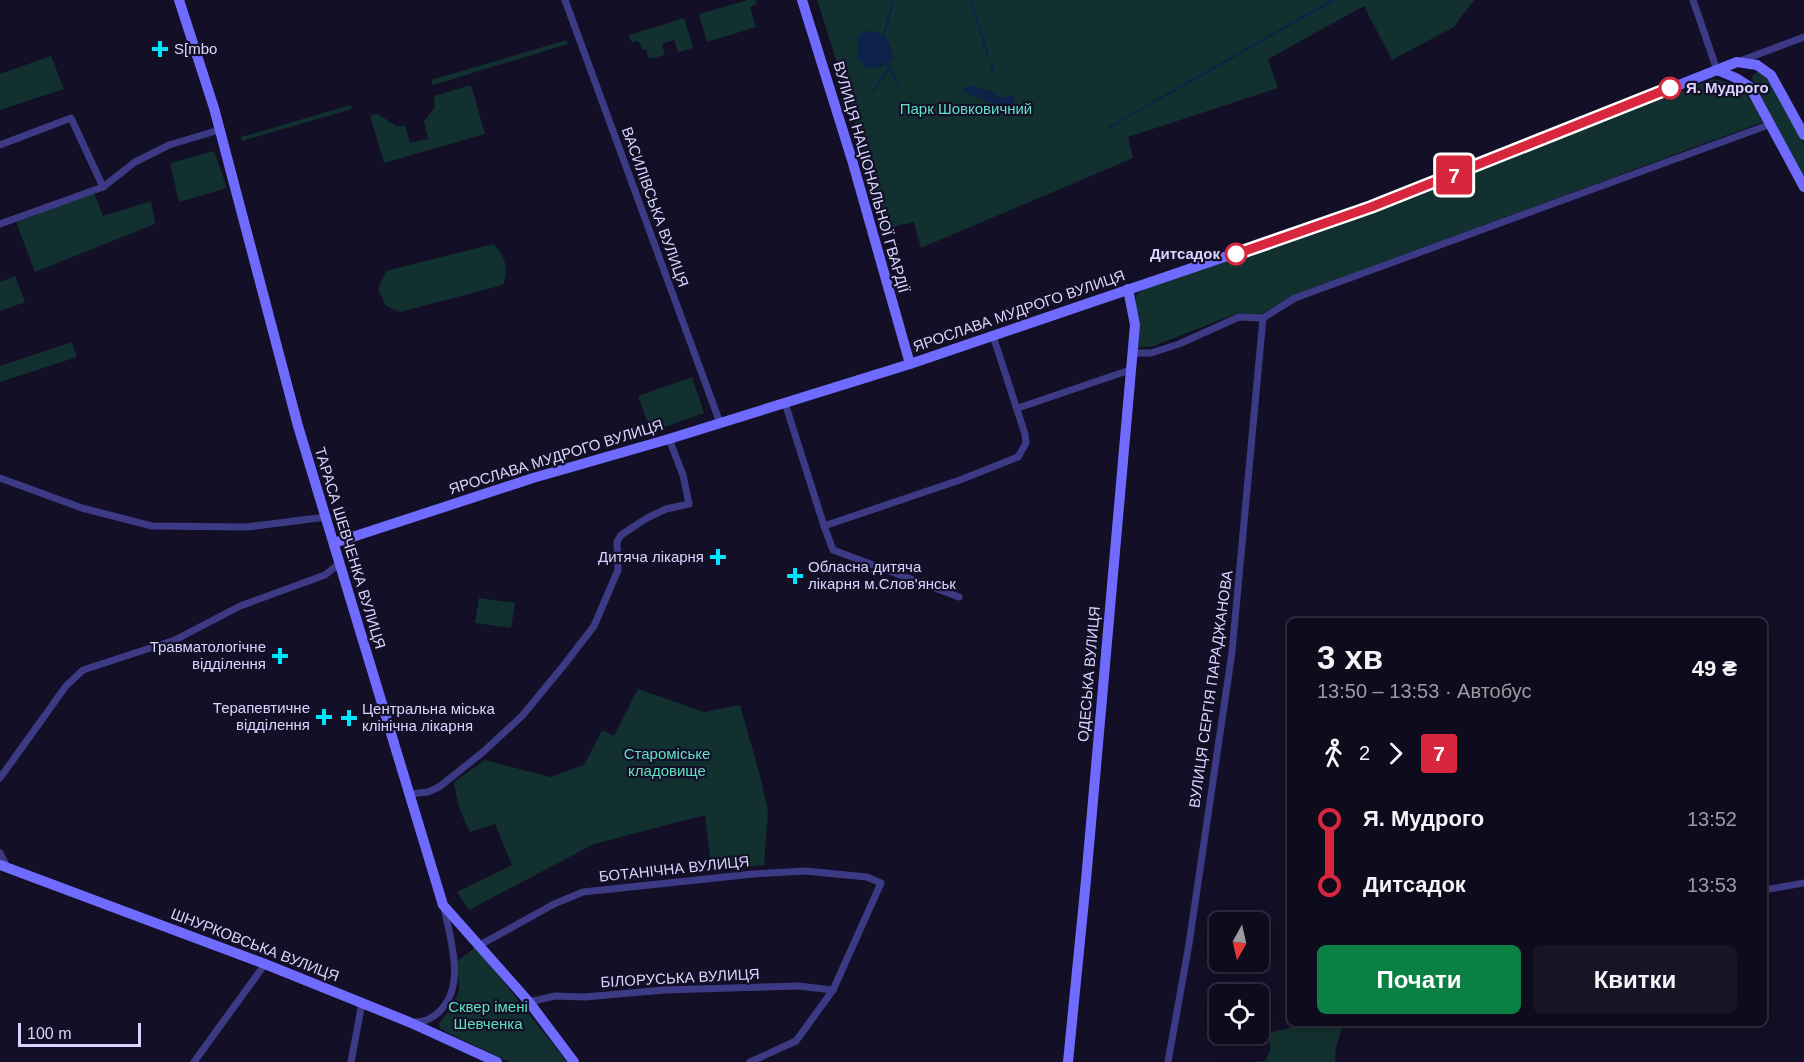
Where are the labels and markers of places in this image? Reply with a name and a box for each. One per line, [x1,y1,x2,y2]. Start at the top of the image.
marker: S[mbo [151,40,169,58]
place label: S[mbo [174,40,217,57]
marker: Я. Мудрого [1659,77,1681,99]
place label: Я. Мудрого [1686,79,1769,96]
marker: Дитсадок [1225,243,1247,265]
place label: Дитсадок [1150,245,1220,262]
place label: Дитяча лікарня [598,548,704,565]
marker: Дитяча лікарня [709,548,727,566]
place label: Обласна дитяча лікарня м.Слов'янськ [808,558,956,592]
marker: Обласна дитяча лікарня м.Слов'янськ [786,567,804,585]
place label: Травматологічне відділення [150,638,266,672]
marker: Травматологічне відділення [271,647,289,665]
place label: Терапевтичне відділення [213,699,310,733]
place label: Центральна міська клінічна лікарня [362,700,495,734]
marker: Терапевтичне відділення [315,708,333,726]
marker: Центральна міська клінічна лікарня [340,709,358,727]

